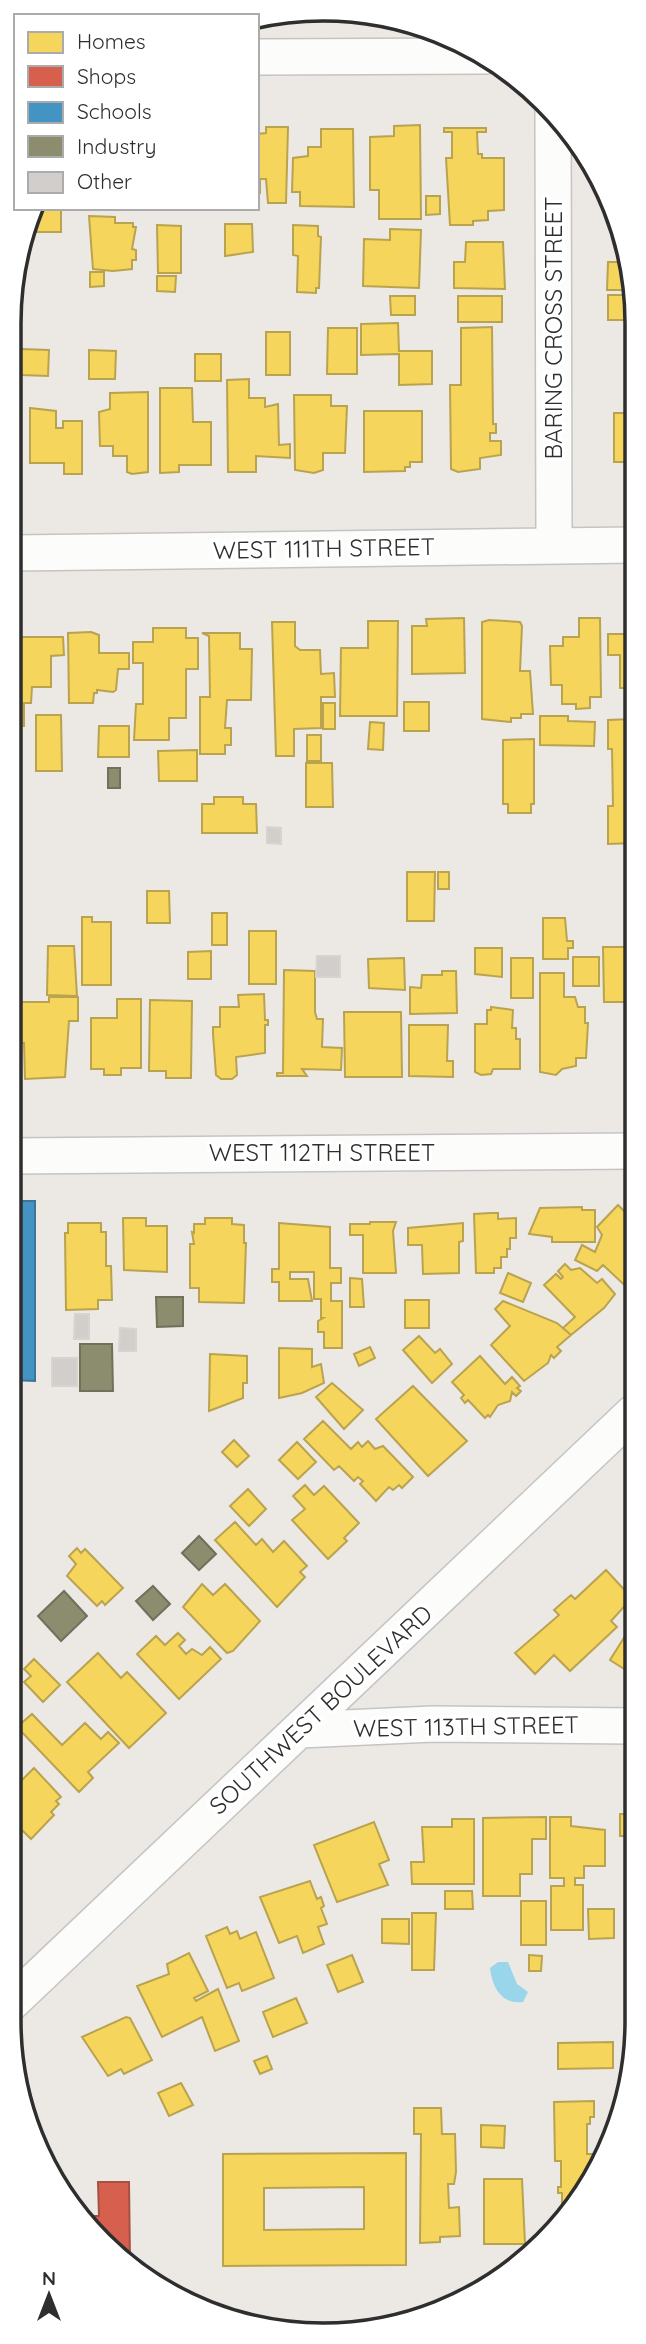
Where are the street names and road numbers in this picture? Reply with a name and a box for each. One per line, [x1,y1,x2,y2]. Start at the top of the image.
street label: BARING CROSS STREET [538,196,568,460]
street label: WEST 111TH STREET [213,531,435,565]
street label: WEST 112TH STREET [209,1137,435,1167]
street label: SOUTHWEST BOULEVARD [203,1598,438,1820]
street label: WEST 113TH STREET [353,1709,579,1743]

